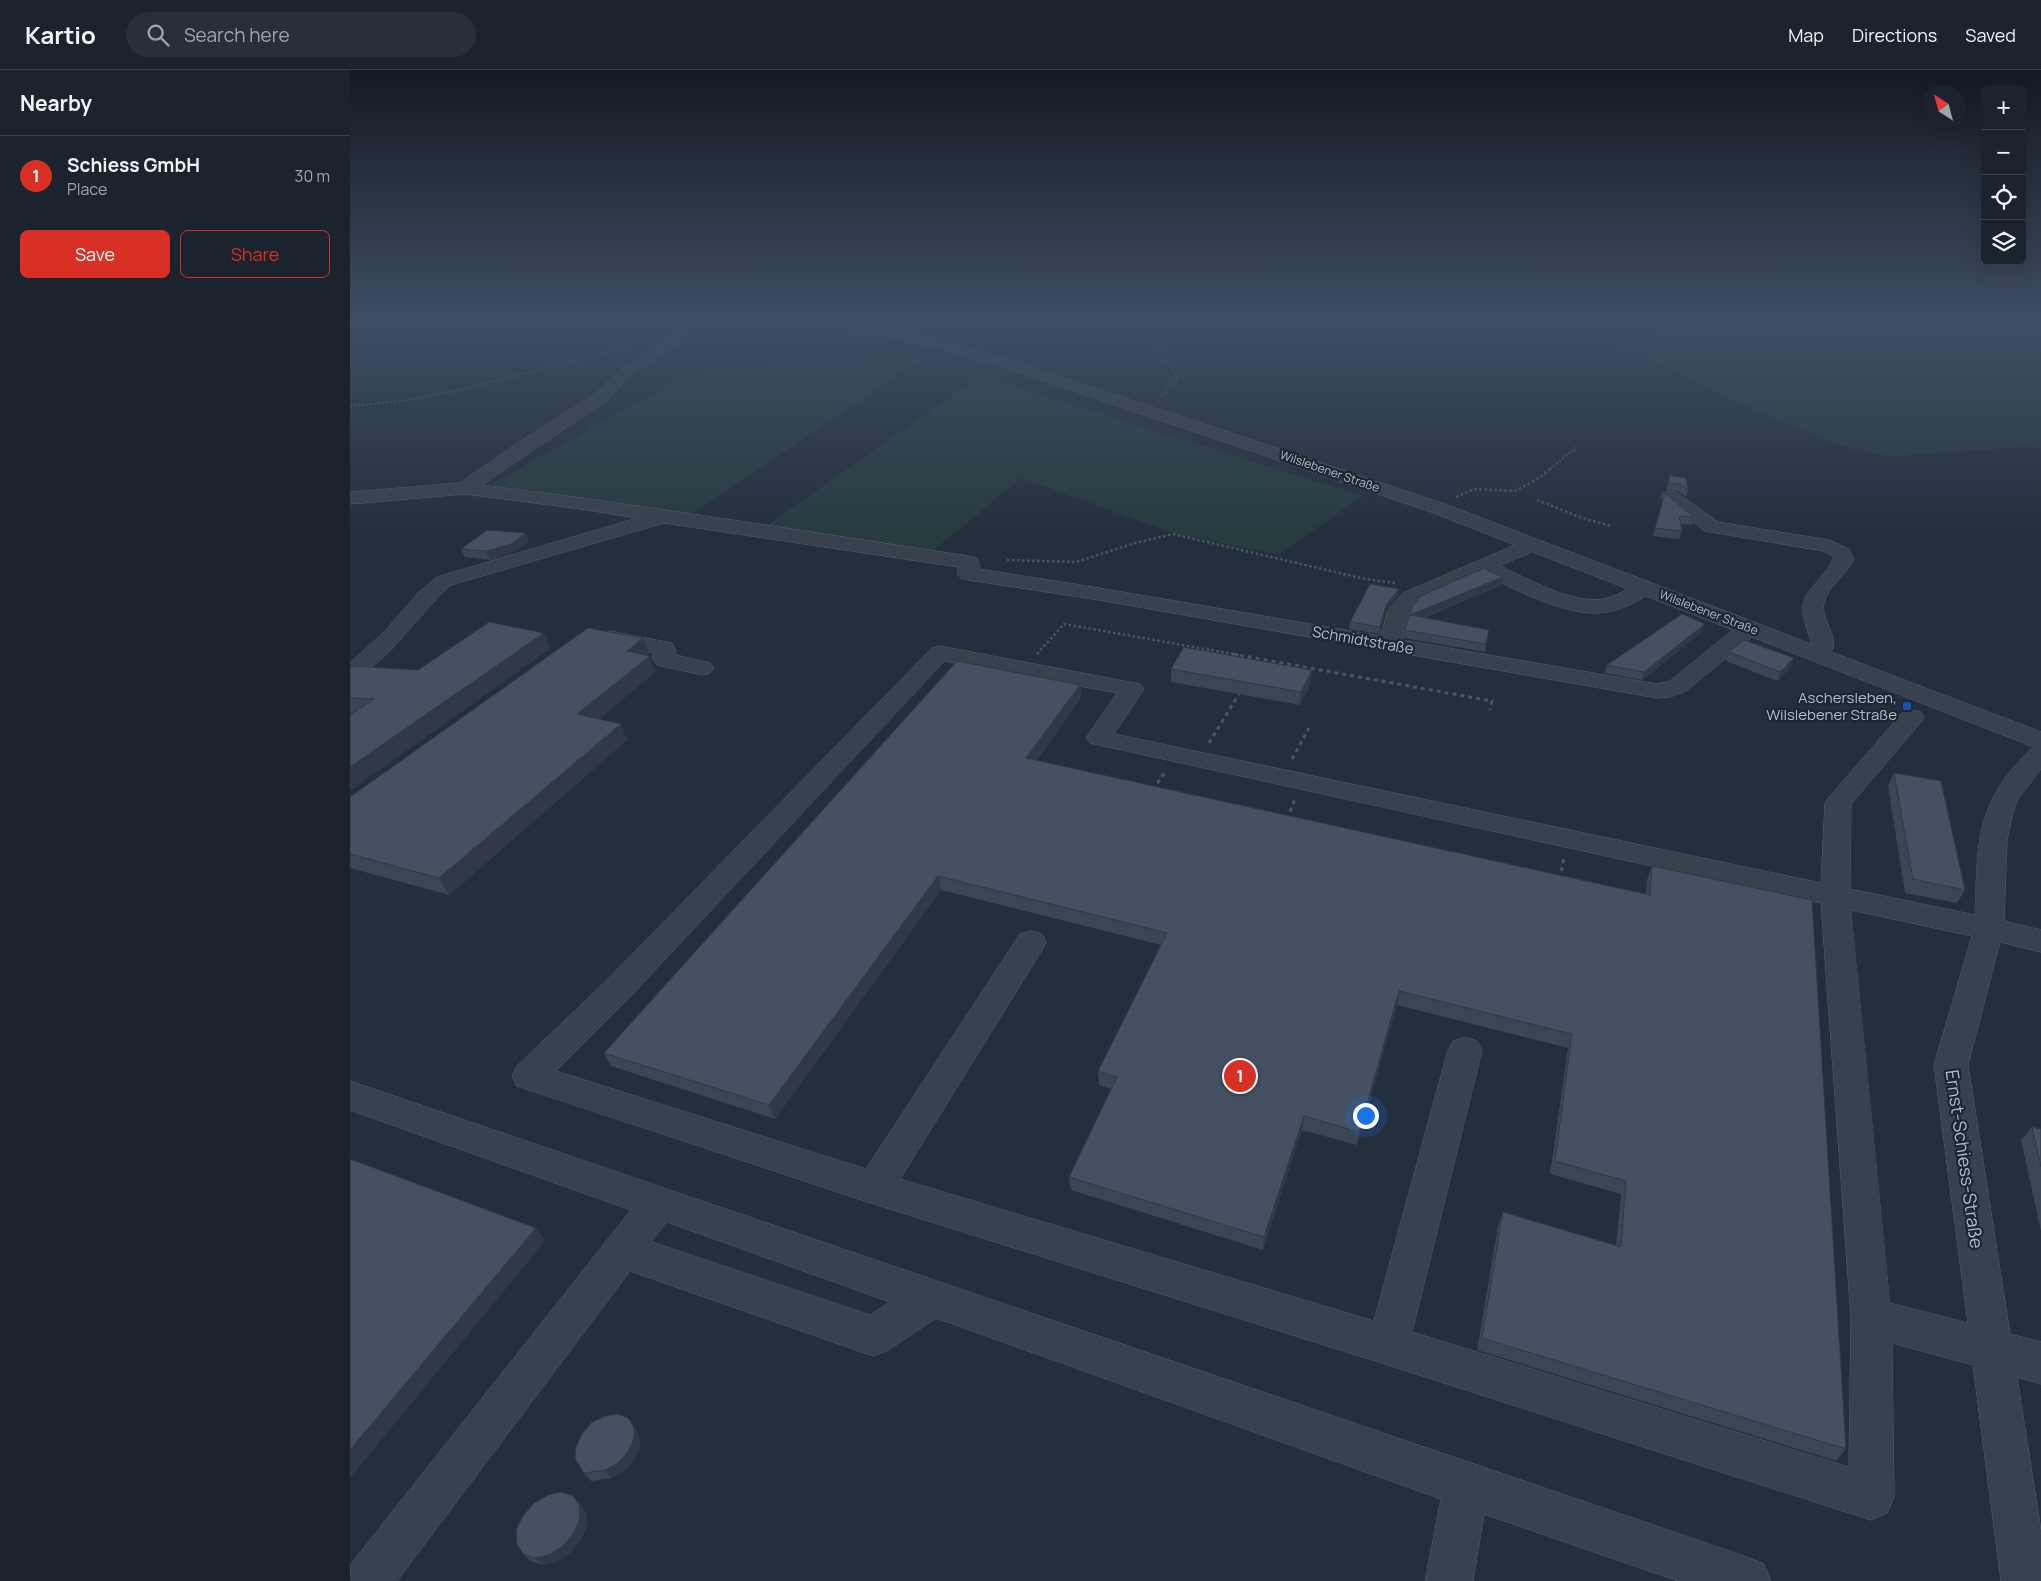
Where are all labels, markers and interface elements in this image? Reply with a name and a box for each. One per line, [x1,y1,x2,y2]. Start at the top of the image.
search box [126,12,476,57]
text: Kartio [25,18,96,51]
icon: search [144,21,172,49]
text: Search here [184,22,290,48]
text: Map [1788,23,1824,47]
text: Directions [1852,23,1937,47]
text: Saved [1965,23,2016,47]
north arrow [1921,85,1966,130]
map controls [1981,85,2026,265]
button: + [1981,85,2026,130]
text: Nearby [20,89,92,117]
button: − [1981,130,2026,175]
text: Schiess GmbH [67,152,200,178]
text: 1 [32,165,40,187]
text: 30 m [295,165,330,187]
button: locate [1981,175,2026,220]
text: Place [67,178,107,200]
button: layers [1981,220,2026,265]
button: Save [20,230,170,278]
button: Share [180,230,330,278]
street label: Wilslebener Straße [1278,446,1382,496]
street label: Wilslebener Straße [1657,585,1761,639]
street label: Schmidtstraße [1311,621,1416,659]
place label: Aschersleben, Wilslebener Straße [1766,687,1897,725]
marker: Aschersleben, Wilslebener Straße [1901,700,1913,712]
pin: 1 [1224,1057,1256,1095]
street label: Ernst-Schiess-Straße [1941,1068,1989,1250]
your location [1353,1103,1379,1129]

